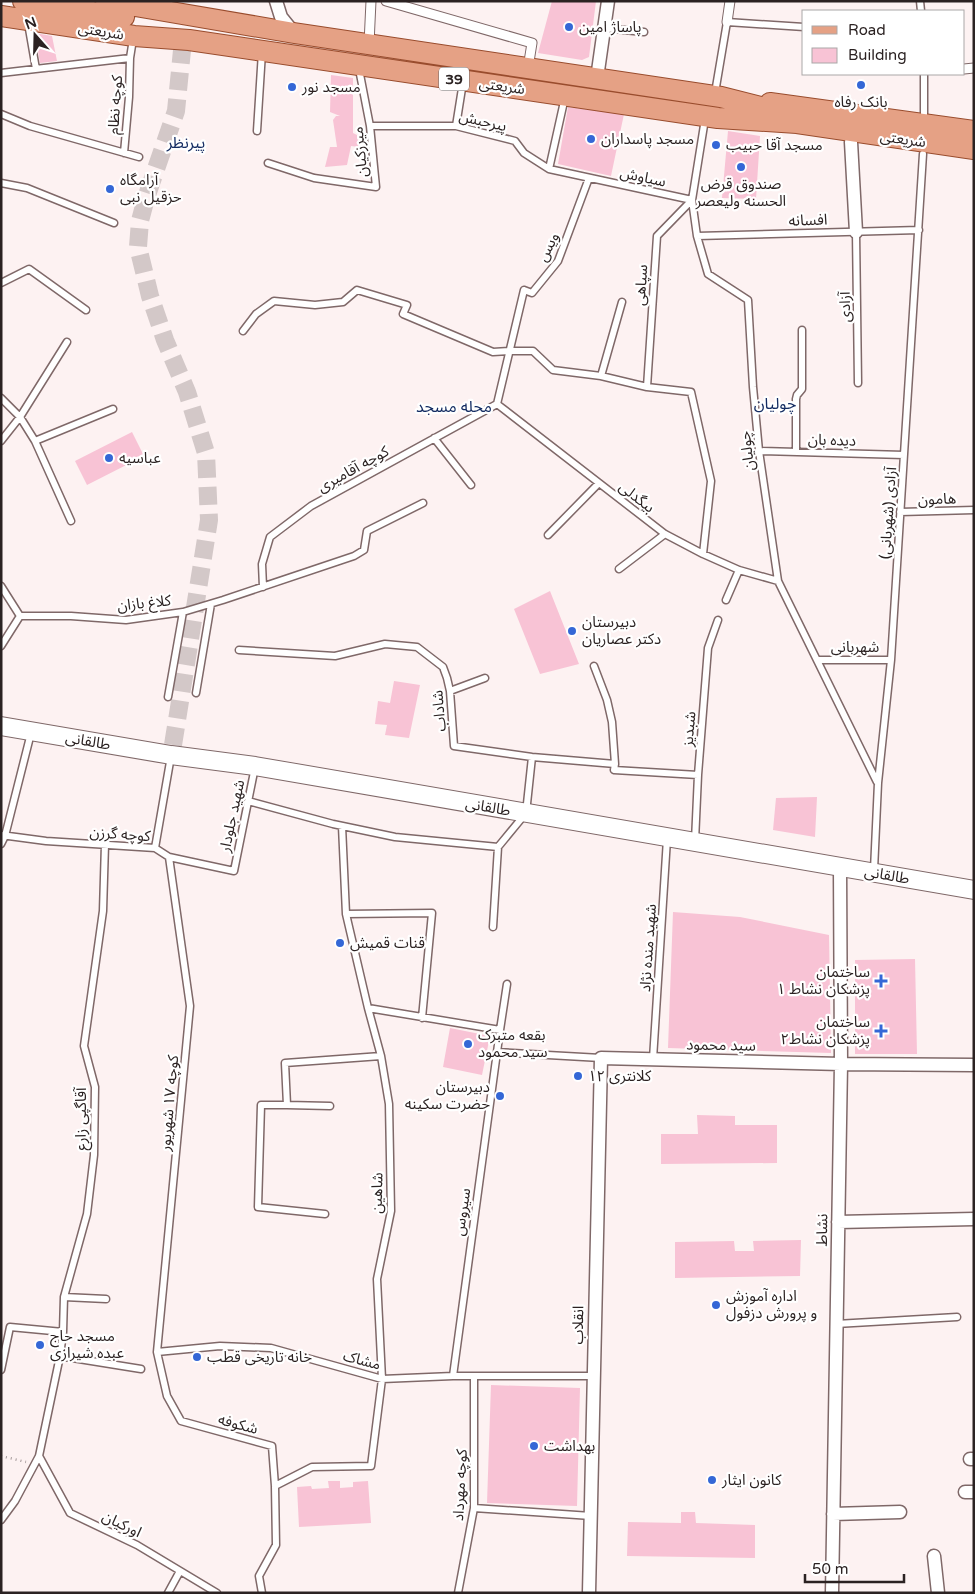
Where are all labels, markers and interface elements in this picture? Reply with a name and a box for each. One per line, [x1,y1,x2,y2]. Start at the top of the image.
north arrow [10,10,60,60]
legend [802,10,965,75]
text: N [23,13,39,33]
street label: شریعتی [77,18,125,44]
place label: پاساژ امین [579,18,641,37]
marker: پاساژ امین [563,21,575,33]
text: Road [848,21,886,39]
text: Building [848,46,907,64]
road number: 39 [439,68,469,90]
street label: کوچه نظام [104,74,128,135]
street label: شریعتی [478,74,526,98]
place label: مسجد نور [301,78,361,96]
marker: بانک رفاه [855,79,867,91]
marker: مسجد نور [286,81,298,93]
place label: بانک رفاه [834,93,888,111]
street label: پیرحبش [457,107,509,136]
street label: میرزکیان [348,126,372,178]
street label: شریعتی [879,127,927,151]
place label: مسجد پاسداران [601,130,694,149]
district label: پیرنظر [166,133,205,153]
marker: مسجد پاسداران [585,133,597,145]
place label: مسجد آقا حبیب [726,136,823,154]
marker: مسجد آقا حبیب [710,139,722,151]
marker: صندوق قرض الحسنه ولیعصر [735,161,747,173]
street label: سیاوش [618,163,668,191]
place label: آرامگاه حزقیل نبی [120,171,182,206]
place label: صندوق قرض الحسنه ولیعصر [695,175,786,210]
marker: آرامگاه حزقیل نبی [104,183,116,195]
street label: افسانه [788,210,828,230]
street label: ویس [533,229,563,265]
street label: سپاهی [631,264,653,306]
street label: آزادی [836,291,854,323]
district label: چولیان [754,394,796,414]
district label: محله مسجد [416,397,492,417]
street label: چولیان [736,430,759,472]
street label: دیده بان [808,430,856,450]
street label: کوچه آقامیری [314,442,393,497]
place label: عباسیه [119,449,161,467]
marker: عباسیه [103,452,115,464]
street label: آزادی (شهربانی) [876,466,900,560]
street label: بیگدلی [616,478,658,516]
street label: هامون [918,489,956,509]
street label: کلاغ بازان [116,591,173,618]
place label: دبیرستان دکتر عصاریان [582,613,661,648]
marker: دبیرستان دکتر عصاریان [566,625,578,637]
street label: شهربانی [831,638,879,656]
street label: شاداب [428,689,450,733]
street label: شبدیز [678,710,700,748]
street label: طالقانی [64,728,112,754]
street label: شهید جلودار [215,778,248,855]
street label: طالقانی [464,794,512,820]
street label: کوچه گرزن [89,823,152,846]
street label: طالقانی [863,862,911,888]
street label: شهید منده نژاد [636,903,660,993]
place label: قنات قمیش [350,934,425,952]
marker: قنات قمیش [334,937,346,949]
place label: ساختمان پزشکان نشاط ۱ [777,963,870,999]
marker: ساختمان پزشکان نشاط ۱ [874,974,888,988]
place label: ساختمان پزشکان نشاط۲ [781,1013,870,1049]
marker: ساختمان پزشکان نشاط۲ [874,1024,888,1038]
place label: بقعه متبرک سید محمود [478,1026,548,1061]
street label: سید محمود [686,1035,756,1055]
marker: بقعه متبرک سید محمود [462,1038,474,1050]
street label: کوچه ۱۷ شهریور [156,1053,183,1153]
place label: کلانتری ۱۲ [588,1067,652,1085]
marker: کلانتری ۱۲ [572,1070,584,1082]
place label: دبیرستان حضرت سکینه [405,1078,490,1113]
street label: آقاگپی زارع [72,1087,93,1151]
marker: دبیرستان حضرت سکینه [494,1090,506,1102]
street label: شاهین [368,1172,386,1214]
street label: سیروس [450,1187,474,1237]
street label: نشاط [813,1213,831,1247]
place label: اداره آموزش و پرورش دزفول [726,1287,817,1323]
marker: اداره آموزش و پرورش دزفول [710,1299,722,1311]
street label: انقلاب [569,1305,587,1345]
place label: مسجد حاج عبده شیرازی [50,1327,124,1362]
marker: مسجد حاج عبده شیرازی [34,1339,46,1351]
street label: مشاک [341,1346,383,1374]
place label: خانه تاریخی قطب [207,1348,312,1366]
marker: خانه تاریخی قطب [191,1351,203,1363]
street label: شکوفه [216,1410,260,1438]
place label: بهداشت [544,1437,595,1455]
marker: بهداشت [528,1440,540,1452]
street label: کوچه مهرداد [449,1448,472,1522]
place label: کانون ایثار [721,1471,782,1489]
marker: کانون ایثار [706,1474,718,1486]
street label: اورکیان [99,1507,145,1541]
scale bar [805,1552,904,1584]
text: 50 m [812,1560,849,1578]

